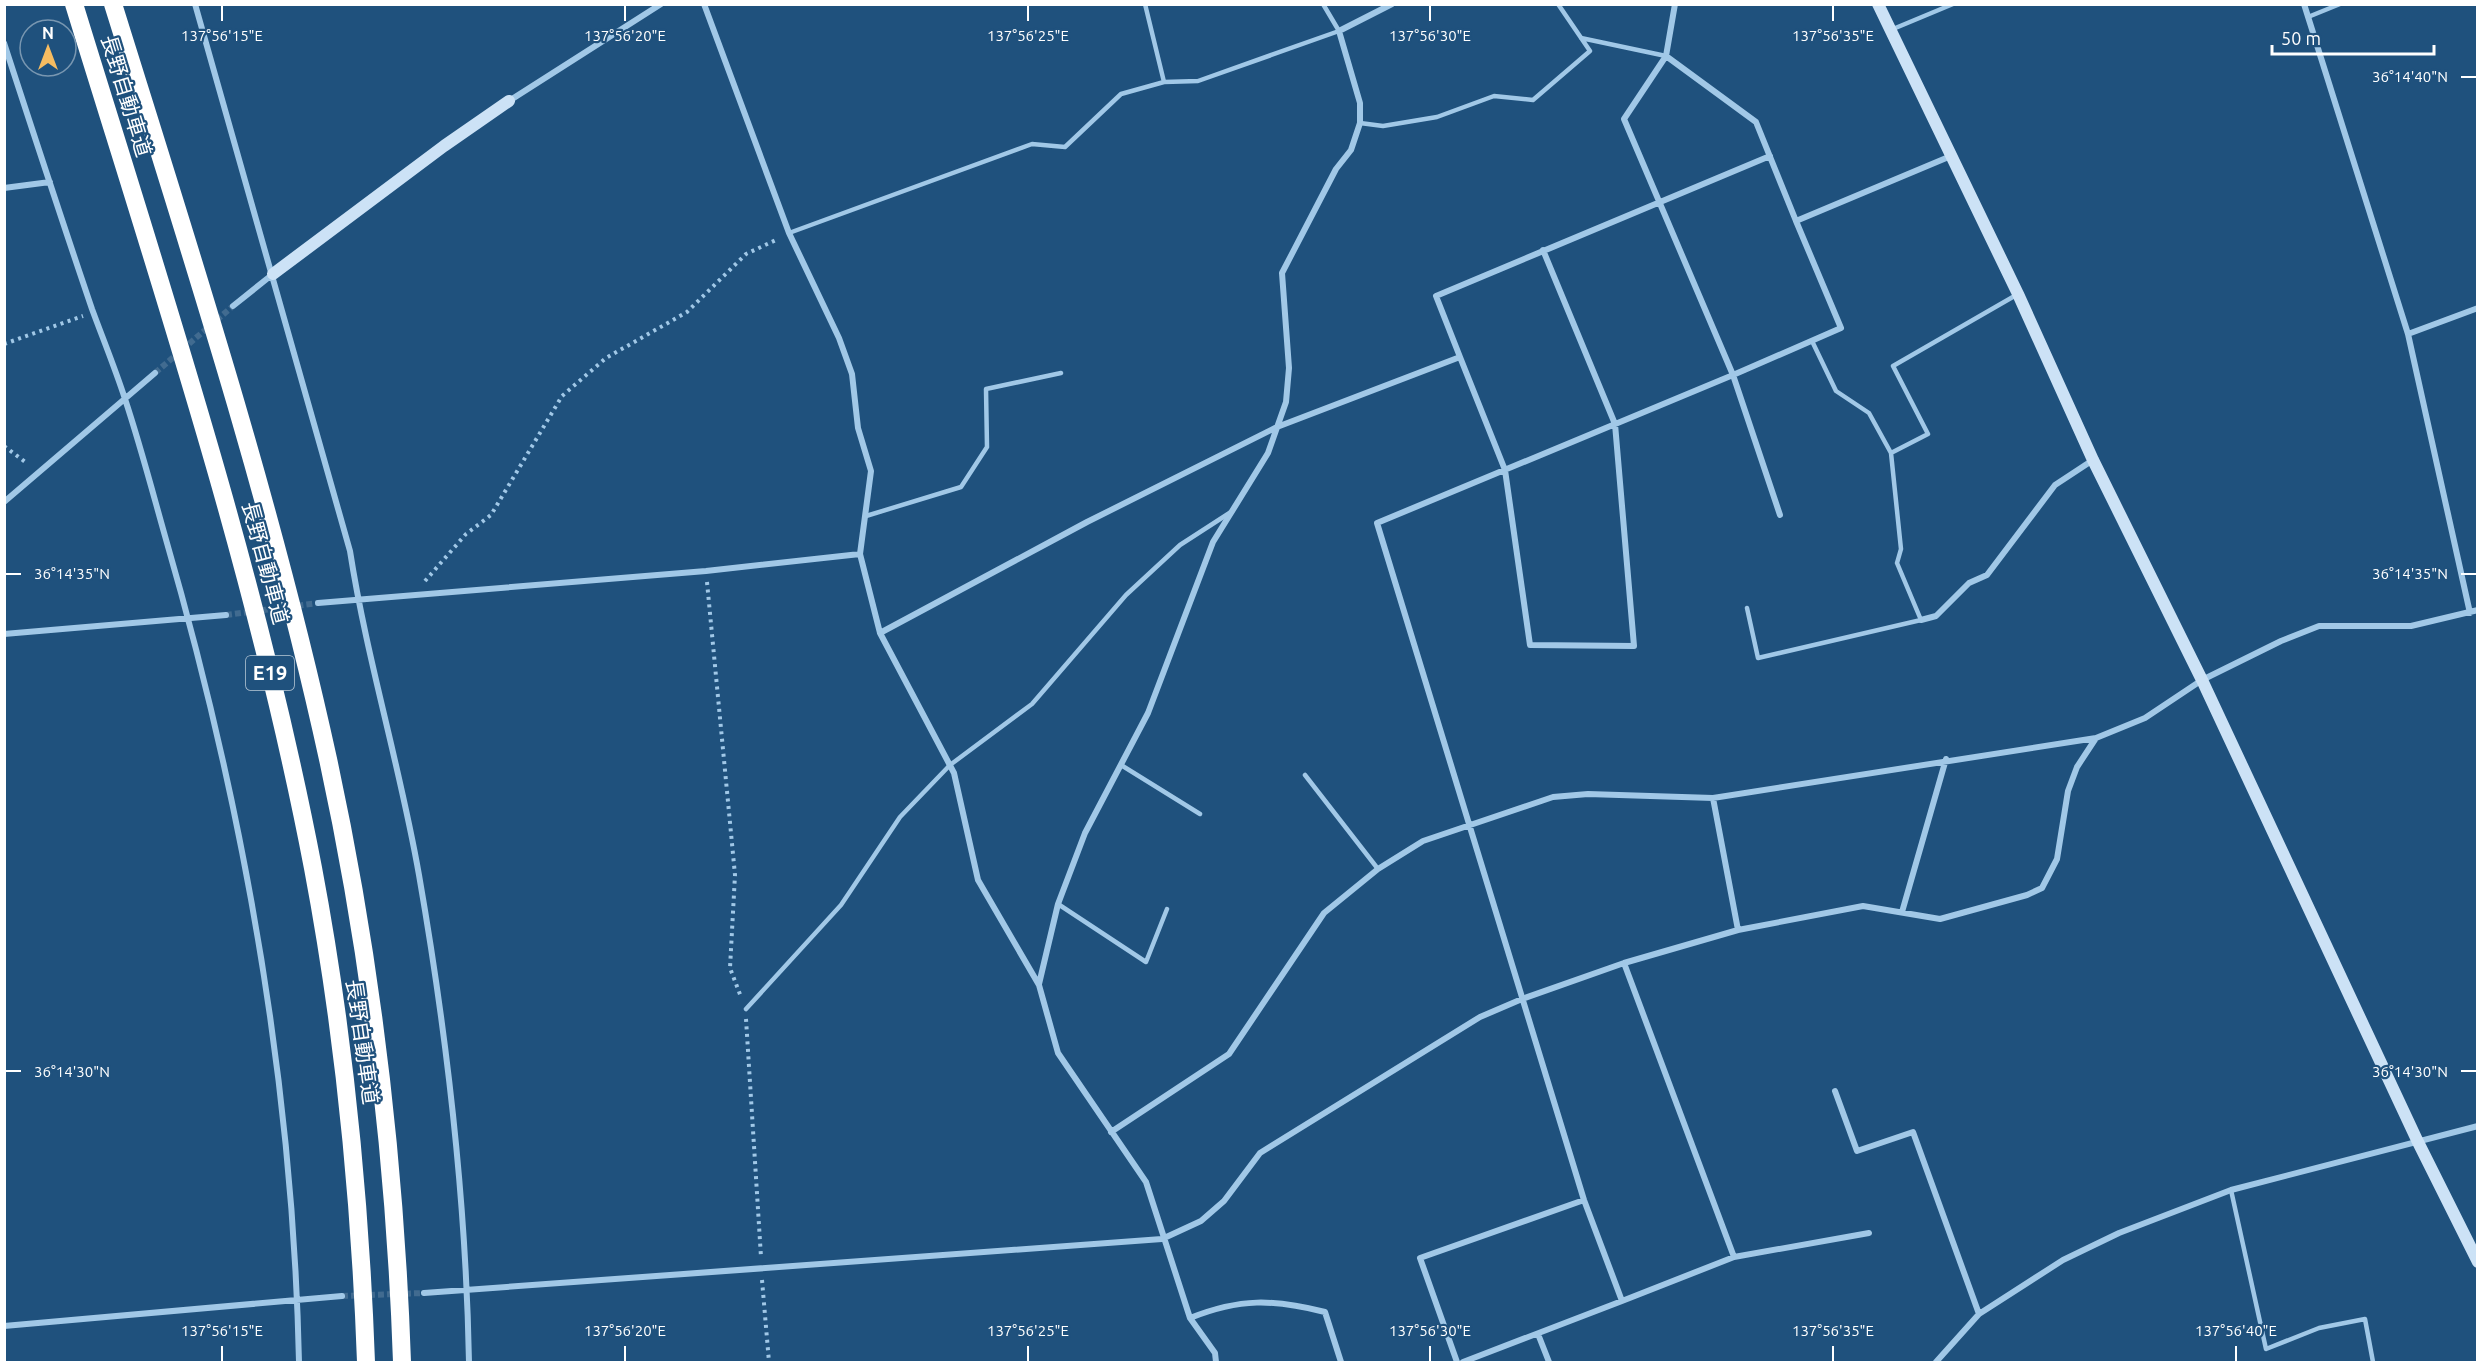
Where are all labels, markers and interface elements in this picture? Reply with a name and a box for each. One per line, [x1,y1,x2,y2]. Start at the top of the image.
north arrow [18,18,78,78]
scale bar [2272,18,2434,56]
text: N [42,24,54,42]
text: 137°56'15"E [181,27,263,44]
text: 137°56'20"E [584,27,666,44]
text: 137°56'25"E [987,27,1069,44]
text: 137°56'30"E [1389,27,1471,44]
text: 137°56'35"E [1792,27,1874,44]
text: 50 m [2281,28,2321,48]
street label: 長野自動車道 [97,32,157,159]
text: 36°14'40"N [2372,68,2448,85]
street label: 長野自動車道 [238,499,294,627]
text: 36°14'35"N [34,565,110,582]
text: 36°14'35"N [2372,565,2448,582]
road number: E19 [246,656,294,690]
street label: 長野自動車道 [342,978,384,1106]
text: 36°14'30"N [34,1063,110,1080]
text: 36°14'30"N [2372,1063,2448,1080]
text: 137°56'15"E [181,1322,263,1339]
text: 137°56'20"E [584,1322,666,1339]
text: 137°56'25"E [987,1322,1069,1339]
text: 137°56'30"E [1389,1322,1471,1339]
text: 137°56'35"E [1792,1322,1874,1339]
text: 137°56'40"E [2195,1322,2277,1339]

